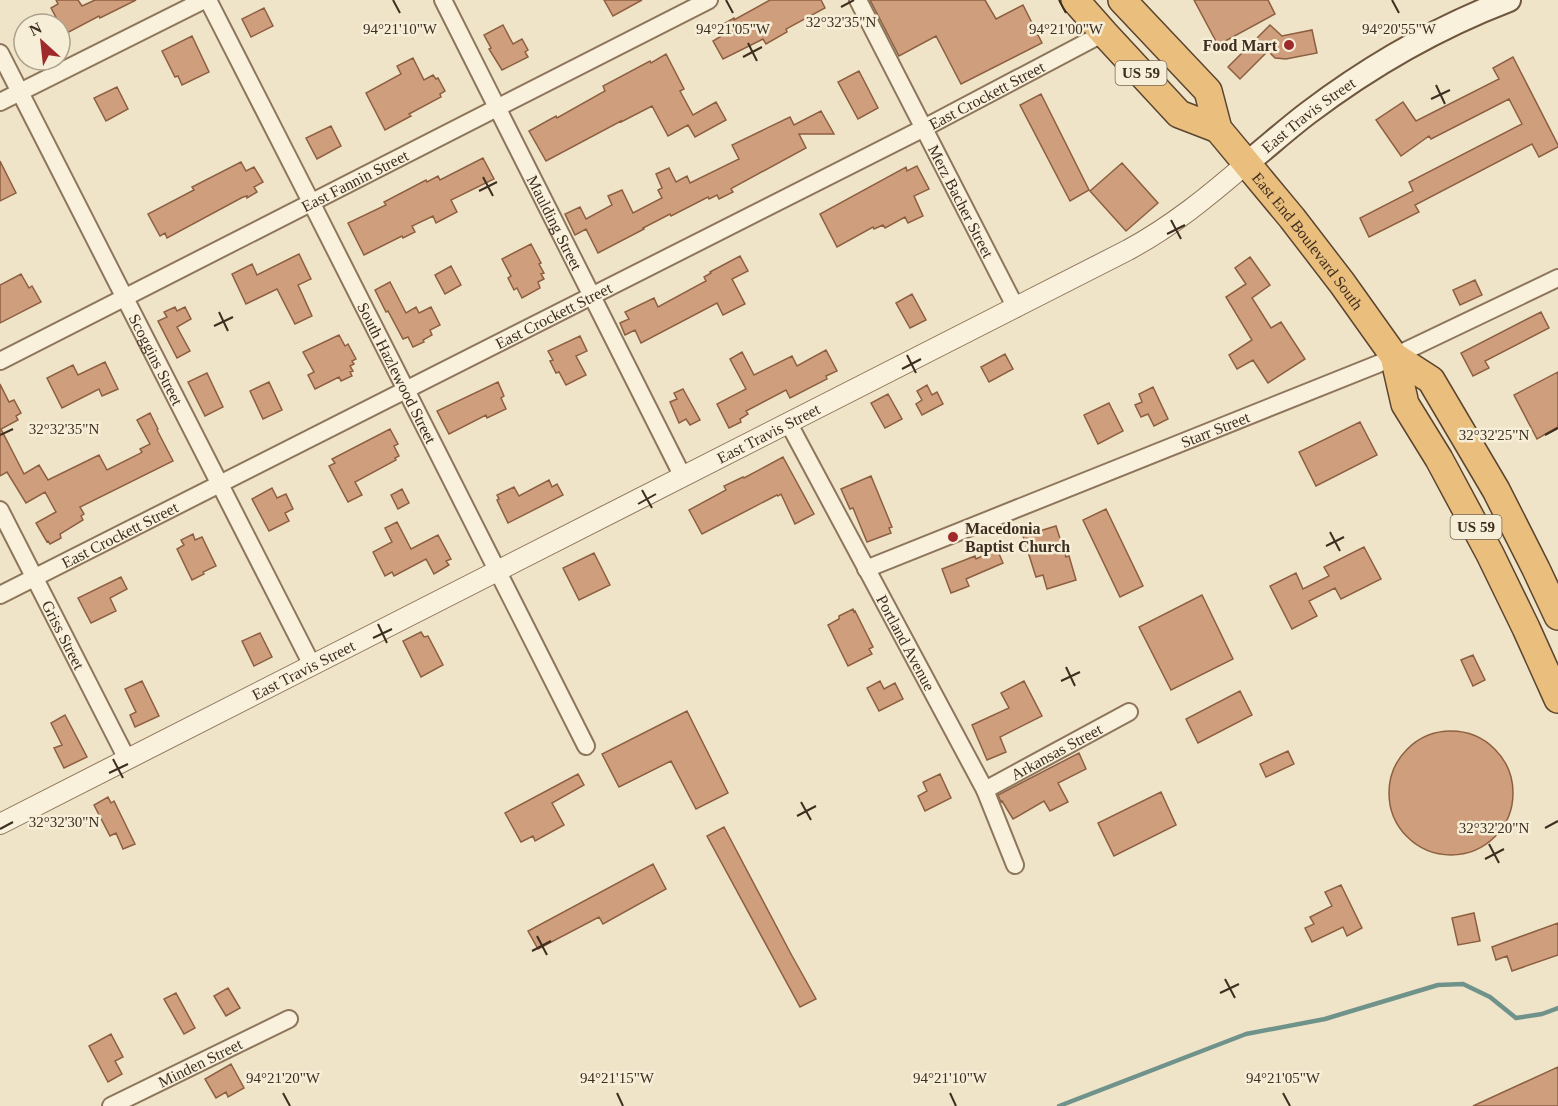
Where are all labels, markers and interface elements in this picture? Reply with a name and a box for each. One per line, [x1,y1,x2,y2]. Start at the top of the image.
north arrow [12,12,72,72]
text: 32°32'35"N [806,14,876,30]
text: N [26,19,45,39]
text: 94°21'10"W [363,21,438,37]
text: 94°21'05"W [696,21,771,37]
text: 94°21'00"W [1029,21,1104,37]
text: 94°20'55"W [1362,21,1437,37]
place label: Food Mart [1203,37,1278,54]
marker: Food Mart [1282,38,1296,52]
street label: East Crockett Street [926,57,1048,132]
road number: US 59 [1116,61,1166,85]
street label: East Travis Street [1258,73,1359,156]
street label: Merz Bacher Street [925,142,997,261]
street label: East Fannin Street [299,146,411,215]
street label: East End Boulevard South [1249,169,1367,313]
street label: Maulding Street [524,172,586,273]
street label: East Crockett Street [492,279,615,352]
street label: South Hazlewood Street [355,299,440,446]
street label: Scoggins Street [126,311,187,408]
street label: East Travis Street [714,400,823,466]
street label: Starr Street [1178,408,1252,451]
text: 32°32'35"N [29,421,99,437]
text: 32°32'25"N [1459,427,1529,443]
street label: East Crockett Street [59,498,181,571]
road number: US 59 [1450,515,1502,539]
place label: Macedonia Baptist Church [965,520,1070,556]
marker: Macedonia Baptist Church [946,530,960,544]
street label: Portland Avenue [874,592,939,693]
street label: Griss Street [39,597,89,673]
street label: East Travis Street [249,636,358,703]
street label: Arkansas Street [1008,720,1105,783]
text: 32°32'30"N [29,814,99,830]
text: 32°32'20"N [1459,820,1529,836]
street label: Minden Street [155,1035,245,1090]
text: 94°21'20"W [246,1070,321,1086]
text: 94°21'15"W [580,1070,655,1086]
text: 94°21'10"W [913,1070,988,1086]
text: 94°21'05"W [1246,1070,1321,1086]

